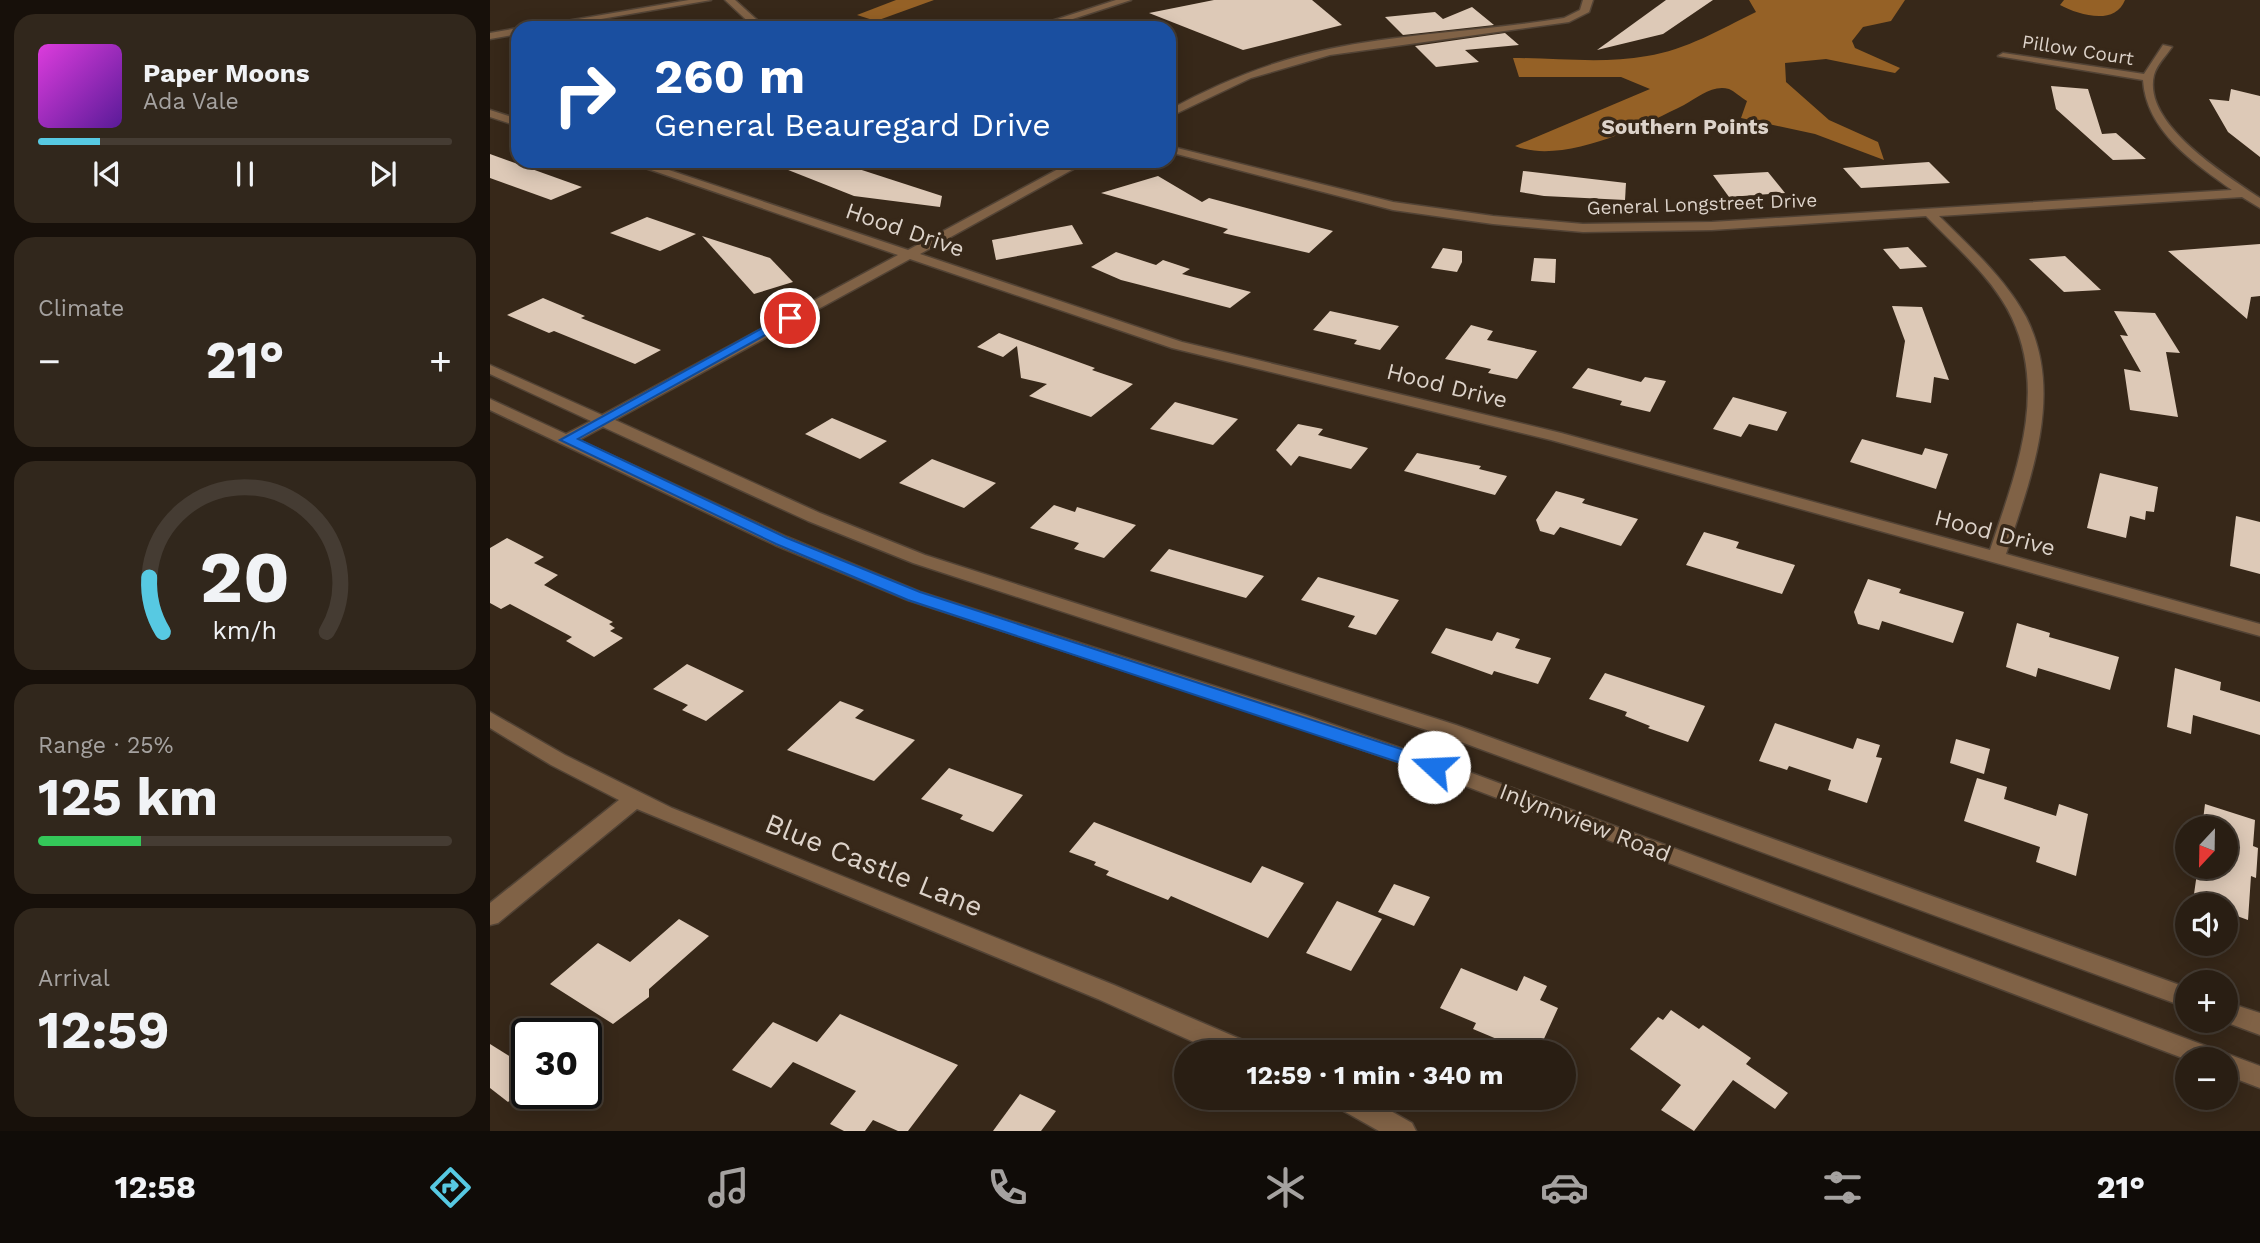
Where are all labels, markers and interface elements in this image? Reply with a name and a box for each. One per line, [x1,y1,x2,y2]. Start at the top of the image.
street label: Pillow Court [2021,30,2135,70]
text: 260 m [654,47,805,105]
icon: right [539,49,630,140]
text: Paper Moons [143,58,310,88]
text: Ada Vale [143,88,239,115]
text: General Beauregard Drive [654,106,1051,144]
district label: Southern Points [1601,114,1769,139]
icon: previous [88,155,126,193]
icon: pause [226,155,264,193]
icon: next [364,155,402,193]
street label: General Longstreet Drive [1586,188,1818,220]
street label: Hood Drive [842,197,968,263]
pin [760,288,820,348]
text: Climate [38,295,124,322]
icon: arrive [771,299,809,337]
text: 21° [205,330,285,391]
text: − [38,339,61,383]
text: + [429,339,452,383]
street label: Hood Drive [1384,358,1510,414]
street label: Hood Drive [1932,504,2058,562]
text: 20 [200,534,290,620]
text: km/h [213,615,277,644]
position arrow [1397,730,1471,804]
text: Range · 25% [38,732,173,759]
text: 125 km [38,767,218,828]
street label: Inlynnview Road [1496,778,1674,868]
street label: Blue Castle Lane [760,806,988,924]
north arrow [2175,816,2238,878]
map controls [2175,816,2238,1110]
button: sound [2175,893,2238,956]
text: Arrival [38,965,110,992]
button: + [2175,970,2238,1033]
text: 12:59 [38,1000,169,1061]
speed limit sign: 30 [511,1018,602,1109]
button: − [2175,1047,2238,1110]
text: 12:59 · 1 min · 340 m [1246,1060,1504,1090]
icon: directions [426,1163,475,1212]
icon: music [704,1163,753,1212]
icon: phone [983,1163,1032,1212]
icon: climate [1261,1163,1310,1212]
icon: car [1540,1163,1589,1212]
icon: filters [1818,1163,1867,1212]
text: 12:58 [115,1168,196,1206]
text: 21° [2097,1168,2145,1206]

